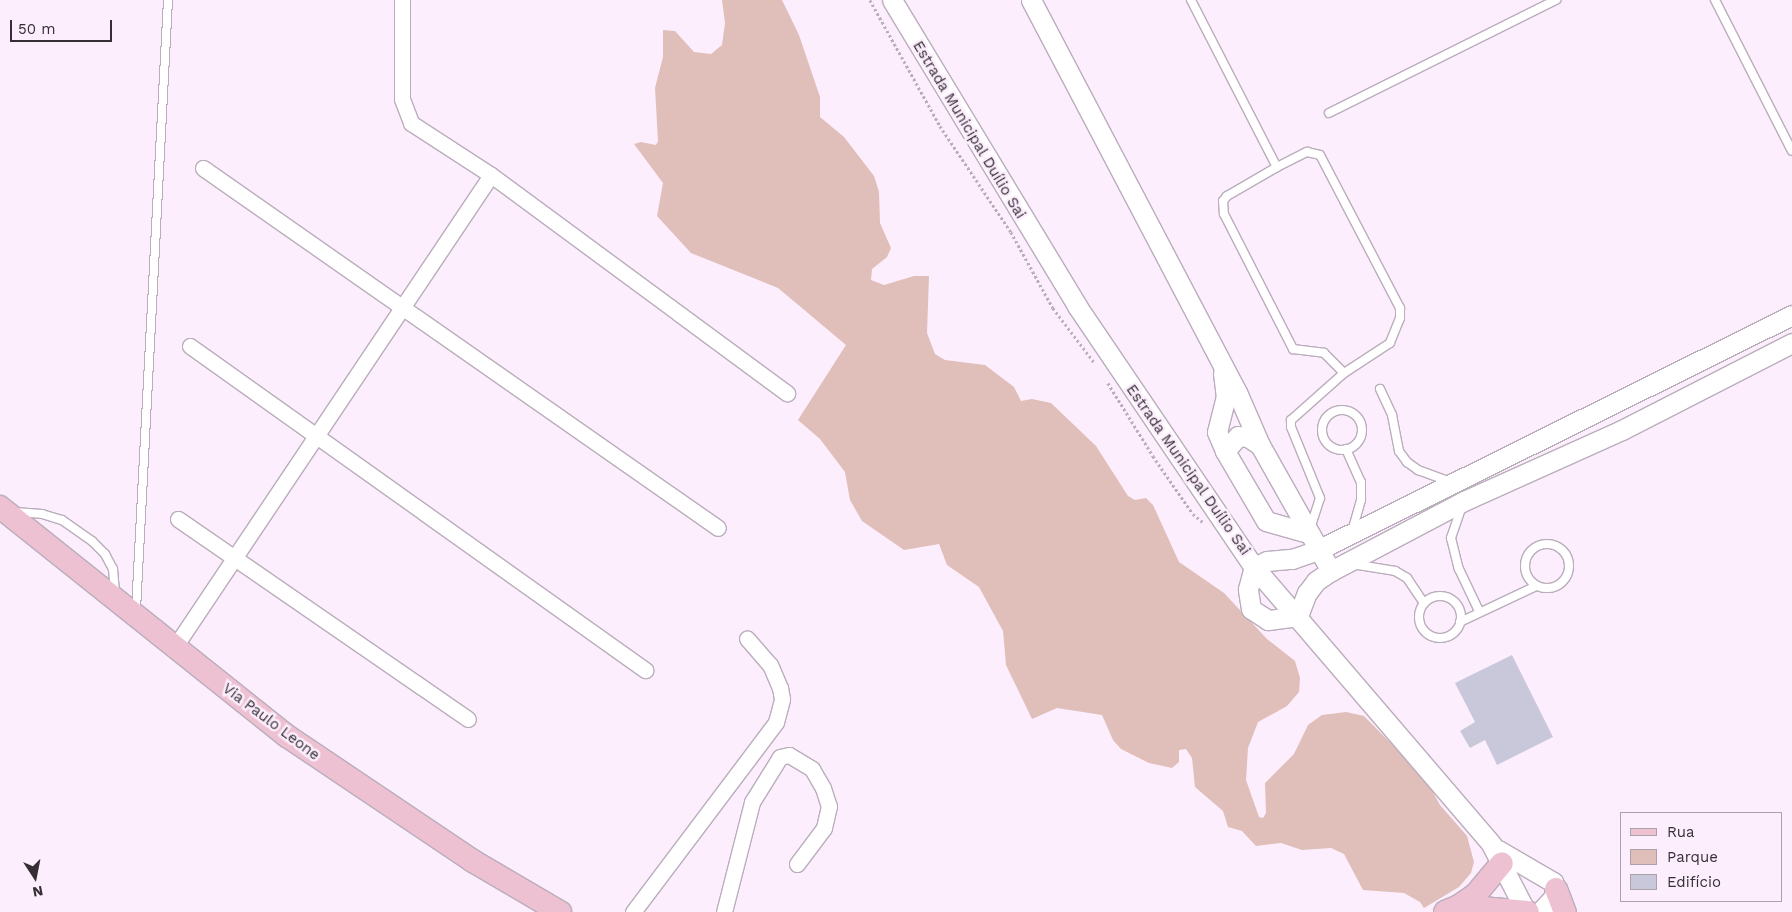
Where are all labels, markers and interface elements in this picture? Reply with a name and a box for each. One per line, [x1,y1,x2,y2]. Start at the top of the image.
scale bar [12,10,115,42]
text: 50 m [18,20,55,38]
street label: Estrada Municipal Duílio Sai [908,37,1030,223]
street label: Estrada Municipal Duílio Sai [1122,381,1254,559]
street label: Via Paulo Leone [219,680,323,764]
legend [1620,812,1782,902]
text: Rua [1667,823,1695,841]
text: Parque [1667,848,1718,866]
north arrow [10,852,60,902]
text: Edifício [1667,873,1721,891]
text: N [31,883,44,901]

